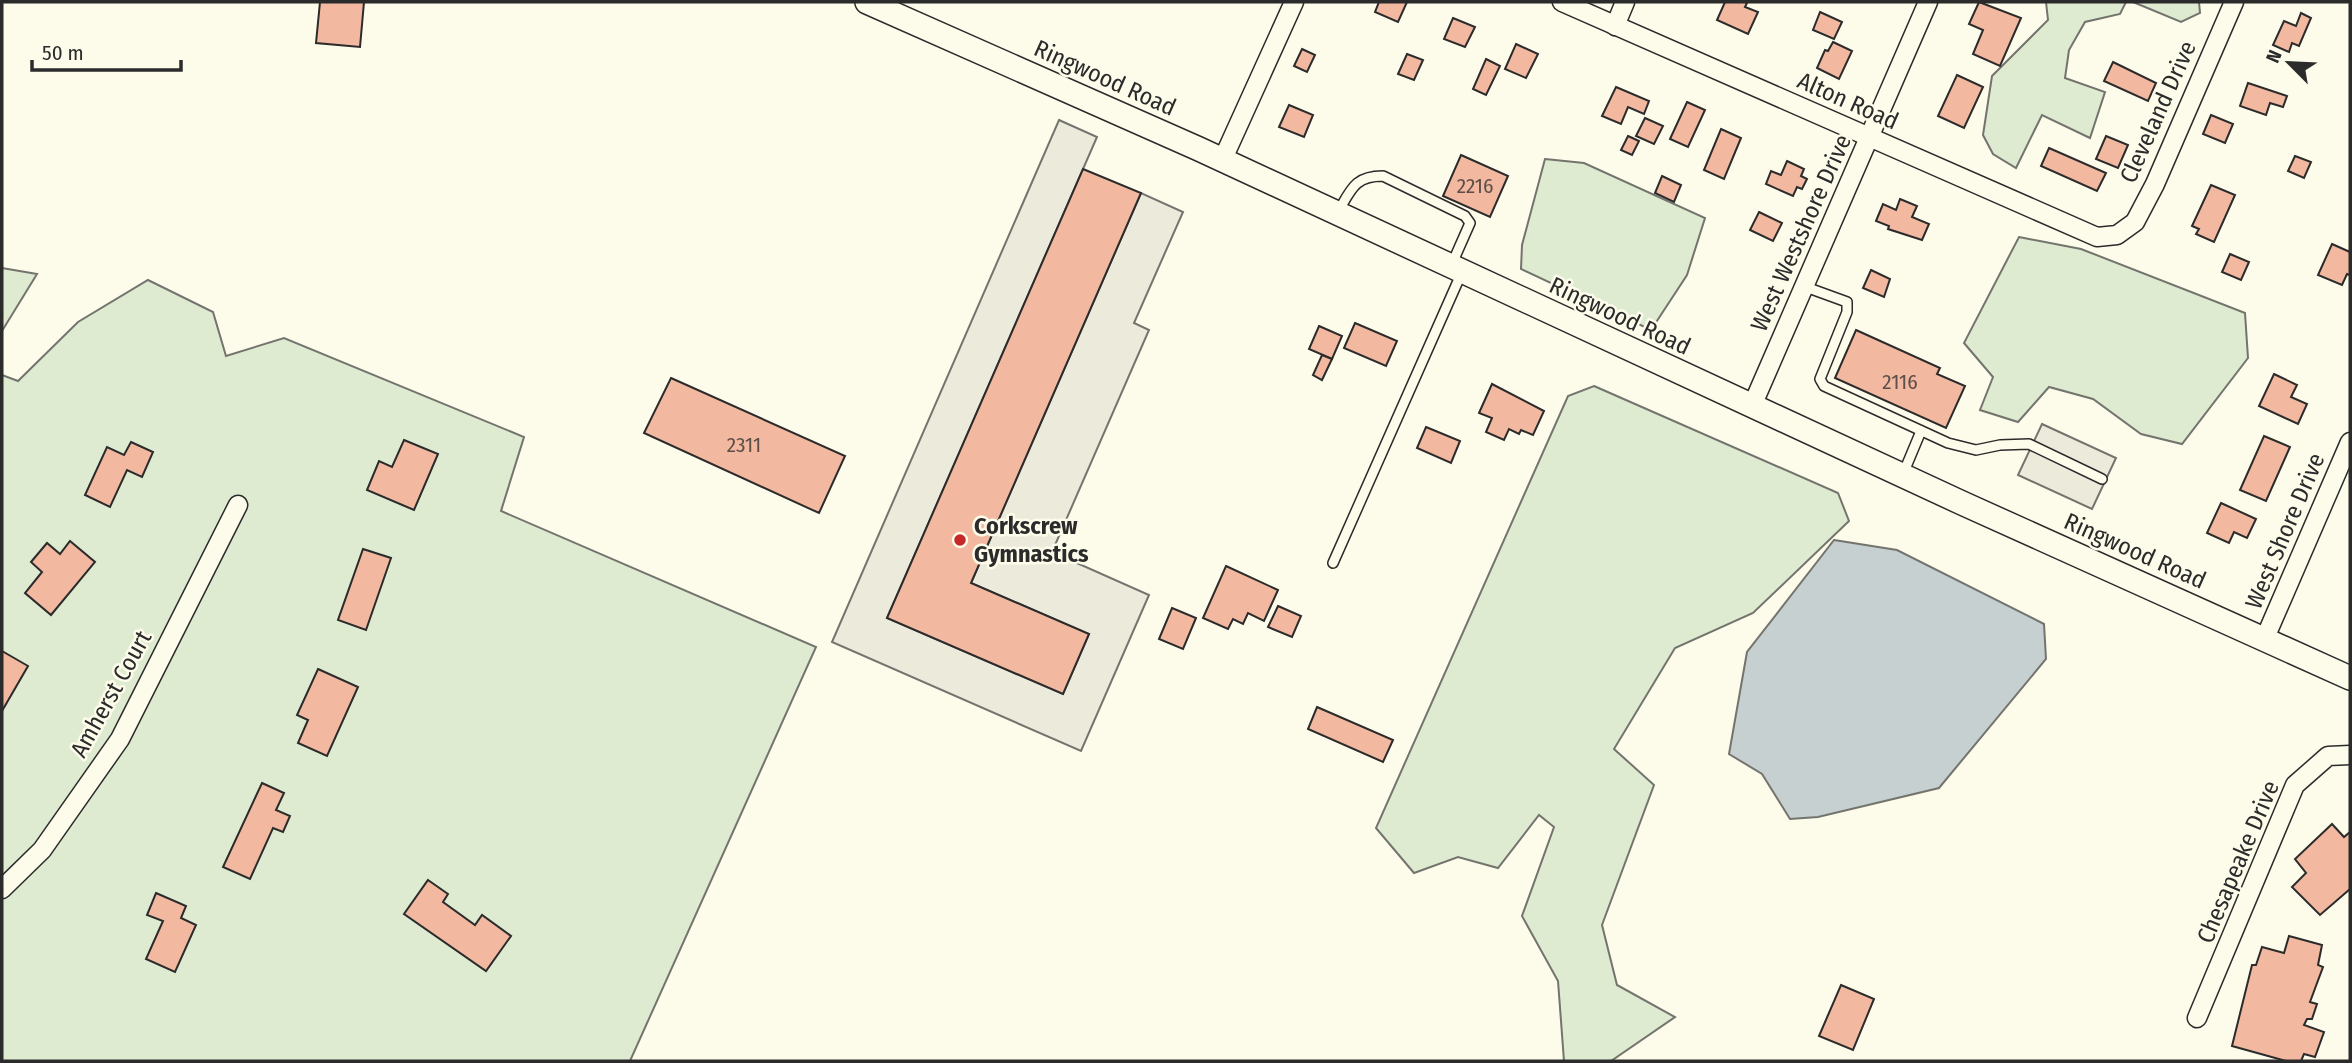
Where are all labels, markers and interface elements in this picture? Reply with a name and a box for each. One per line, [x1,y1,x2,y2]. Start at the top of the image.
scale bar [32,28,180,72]
north arrow [2254,28,2324,98]
street label: Ringwood Road [1030,34,1180,122]
street label: Cleveland Drive [2114,37,2202,187]
text: 50 m [42,40,84,66]
text: N [2261,46,2287,66]
street label: Alton Road [1793,66,1903,136]
street label: West Westshore Drive [1745,130,1857,336]
house number: 2216 [1457,173,1493,199]
street label: Ringwood Road [1545,271,1695,361]
house number: 2116 [1882,369,1918,395]
house number: 2311 [727,432,761,458]
street label: West Shore Drive [2240,449,2330,613]
street label: Ringwood Road [2060,507,2210,595]
place label: Corkscrew Gymnastics [974,512,1089,568]
marker: Corkscrew Gymnastics [952,532,968,548]
street label: Amherst Court [65,626,157,762]
street label: Chesapeake Drive [2191,777,2285,947]

